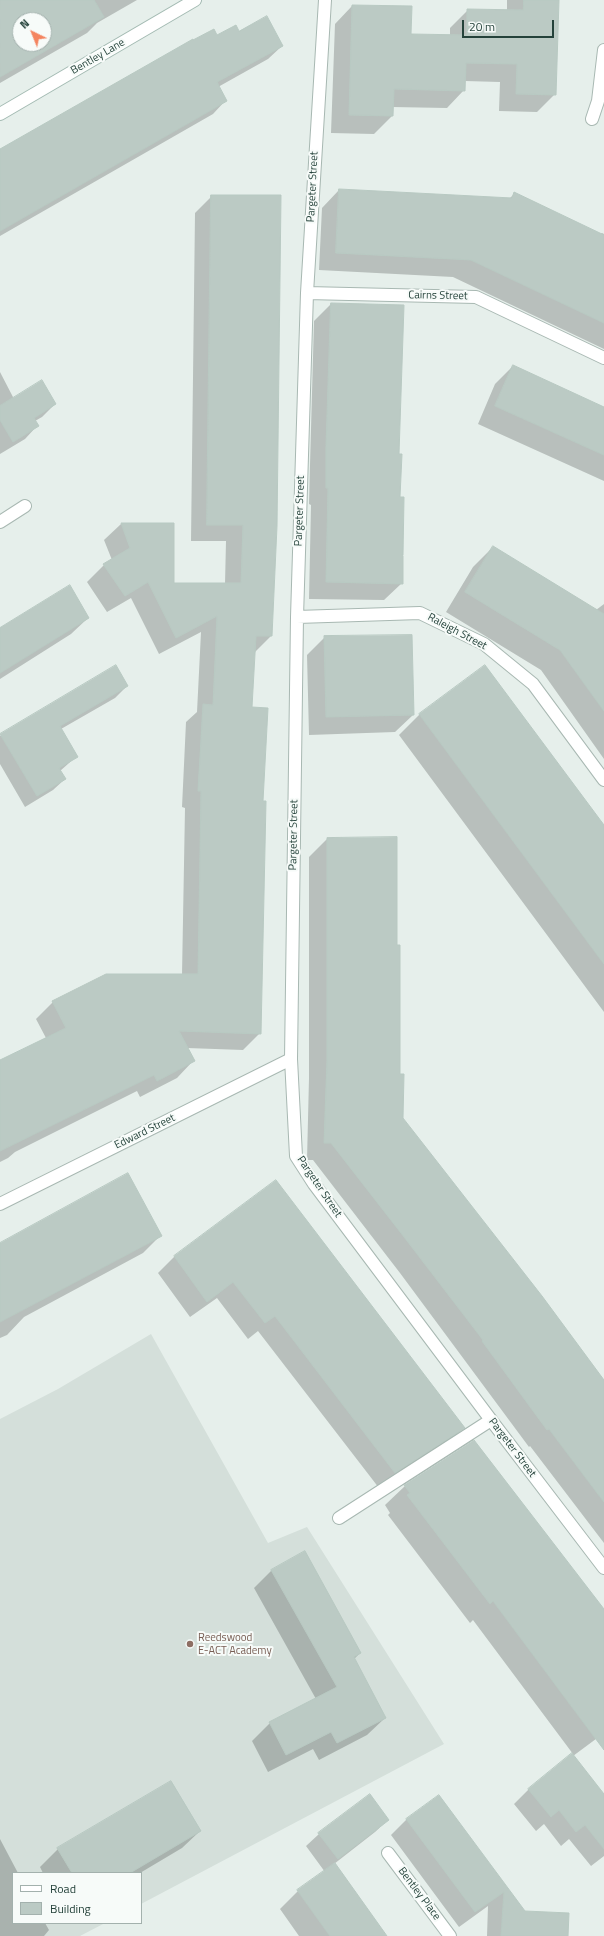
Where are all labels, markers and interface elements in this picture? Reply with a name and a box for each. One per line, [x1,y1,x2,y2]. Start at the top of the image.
north arrow [12,12,52,52]
scale bar [464,12,556,38]
text: N [16,16,33,32]
text: 20 m [469,17,495,36]
street label: Bentley Lane [69,36,127,78]
street label: Pargeter Street [305,151,321,223]
street label: Cairns Street [408,289,468,303]
street label: Pargeter Street [292,475,308,547]
street label: Raleigh Street [425,611,489,653]
street label: Pargeter Street [287,799,301,871]
street label: Edward Street [112,1112,178,1152]
street label: Pargeter Street [294,1154,344,1220]
street label: Pargeter Street [485,1416,539,1480]
place label: Reedswood E-ACT Academy [198,1631,272,1657]
marker: Reedswood E-ACT Academy [185,1639,195,1649]
street label: Bentley Place [395,1865,443,1923]
legend [12,1872,142,1924]
text: Road [50,1879,76,1898]
text: Building [50,1899,91,1918]

